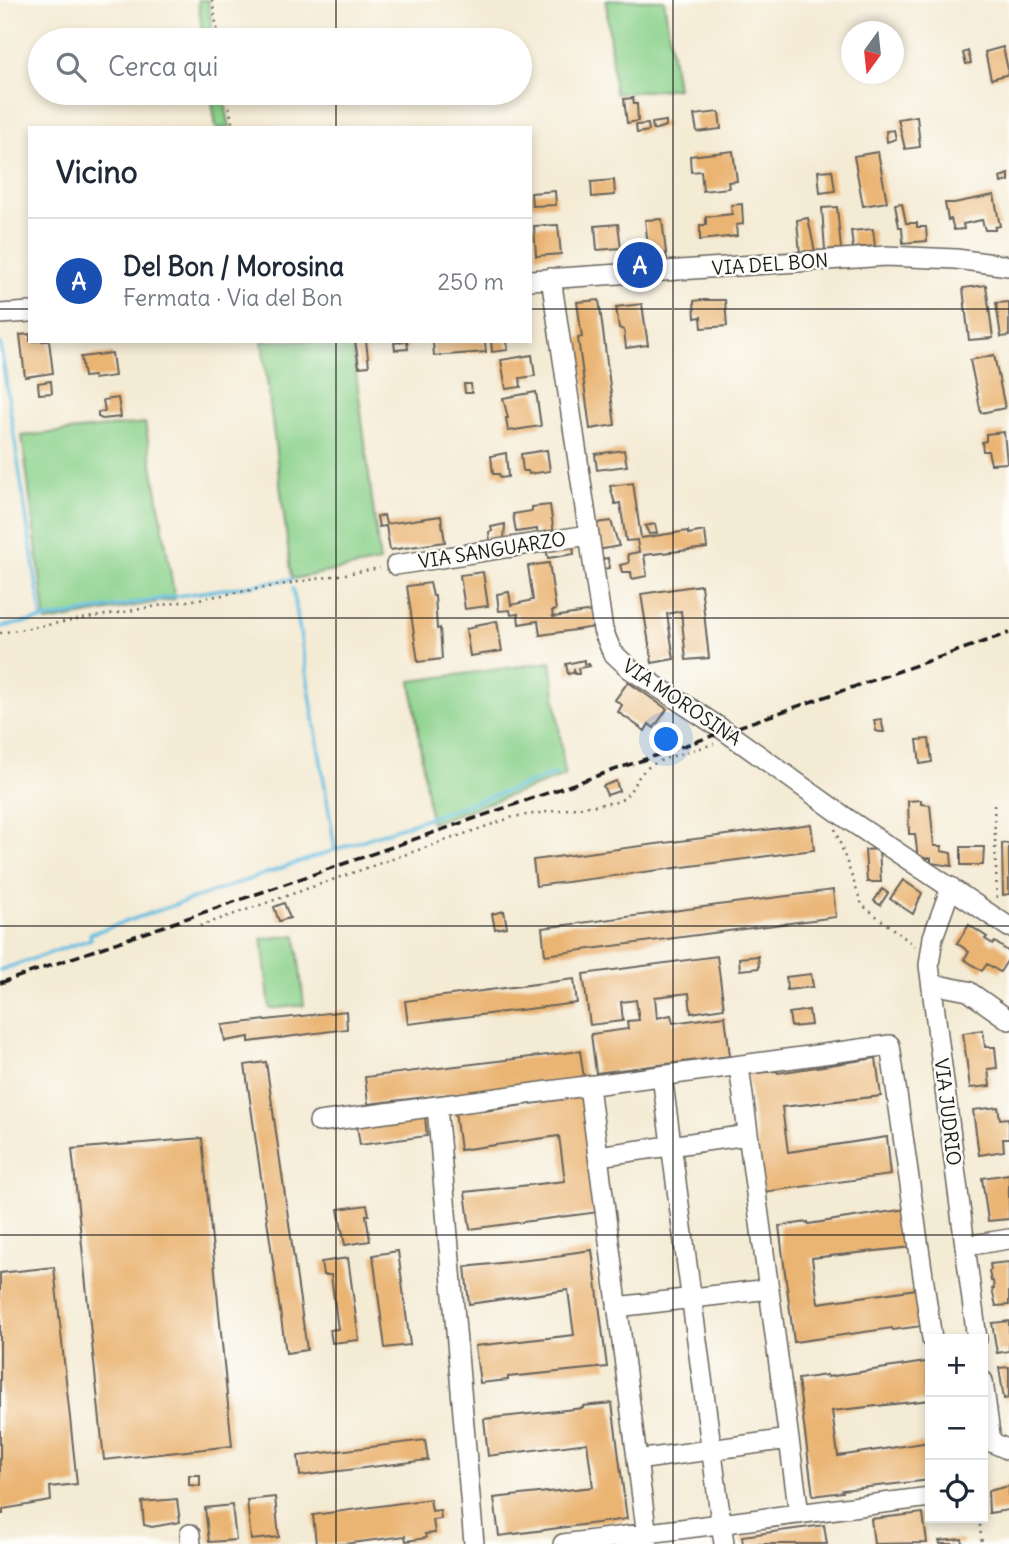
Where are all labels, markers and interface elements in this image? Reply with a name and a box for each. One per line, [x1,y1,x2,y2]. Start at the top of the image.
north arrow [841,21,904,84]
search box [28,28,532,105]
icon: search [52,48,90,86]
text: Cerca qui [108,50,218,83]
text: Vicino [56,153,138,191]
pin: A [617,239,663,291]
street label: VIA DEL BON [711,248,829,280]
text: Del Bon / Morosina [123,250,344,283]
text: A [72,267,86,296]
text: 250 m [437,267,504,296]
text: Fermata · Via del Bon [123,283,343,312]
street label: VIA SANGUARZO [417,526,567,574]
street label: VIA MOROSINA [618,653,746,751]
your location [649,722,683,756]
street label: VIA JUDRIO [930,1057,966,1167]
map controls [925,1334,988,1523]
button: + [925,1334,988,1397]
button: − [925,1397,988,1460]
button: locate [925,1460,988,1523]

